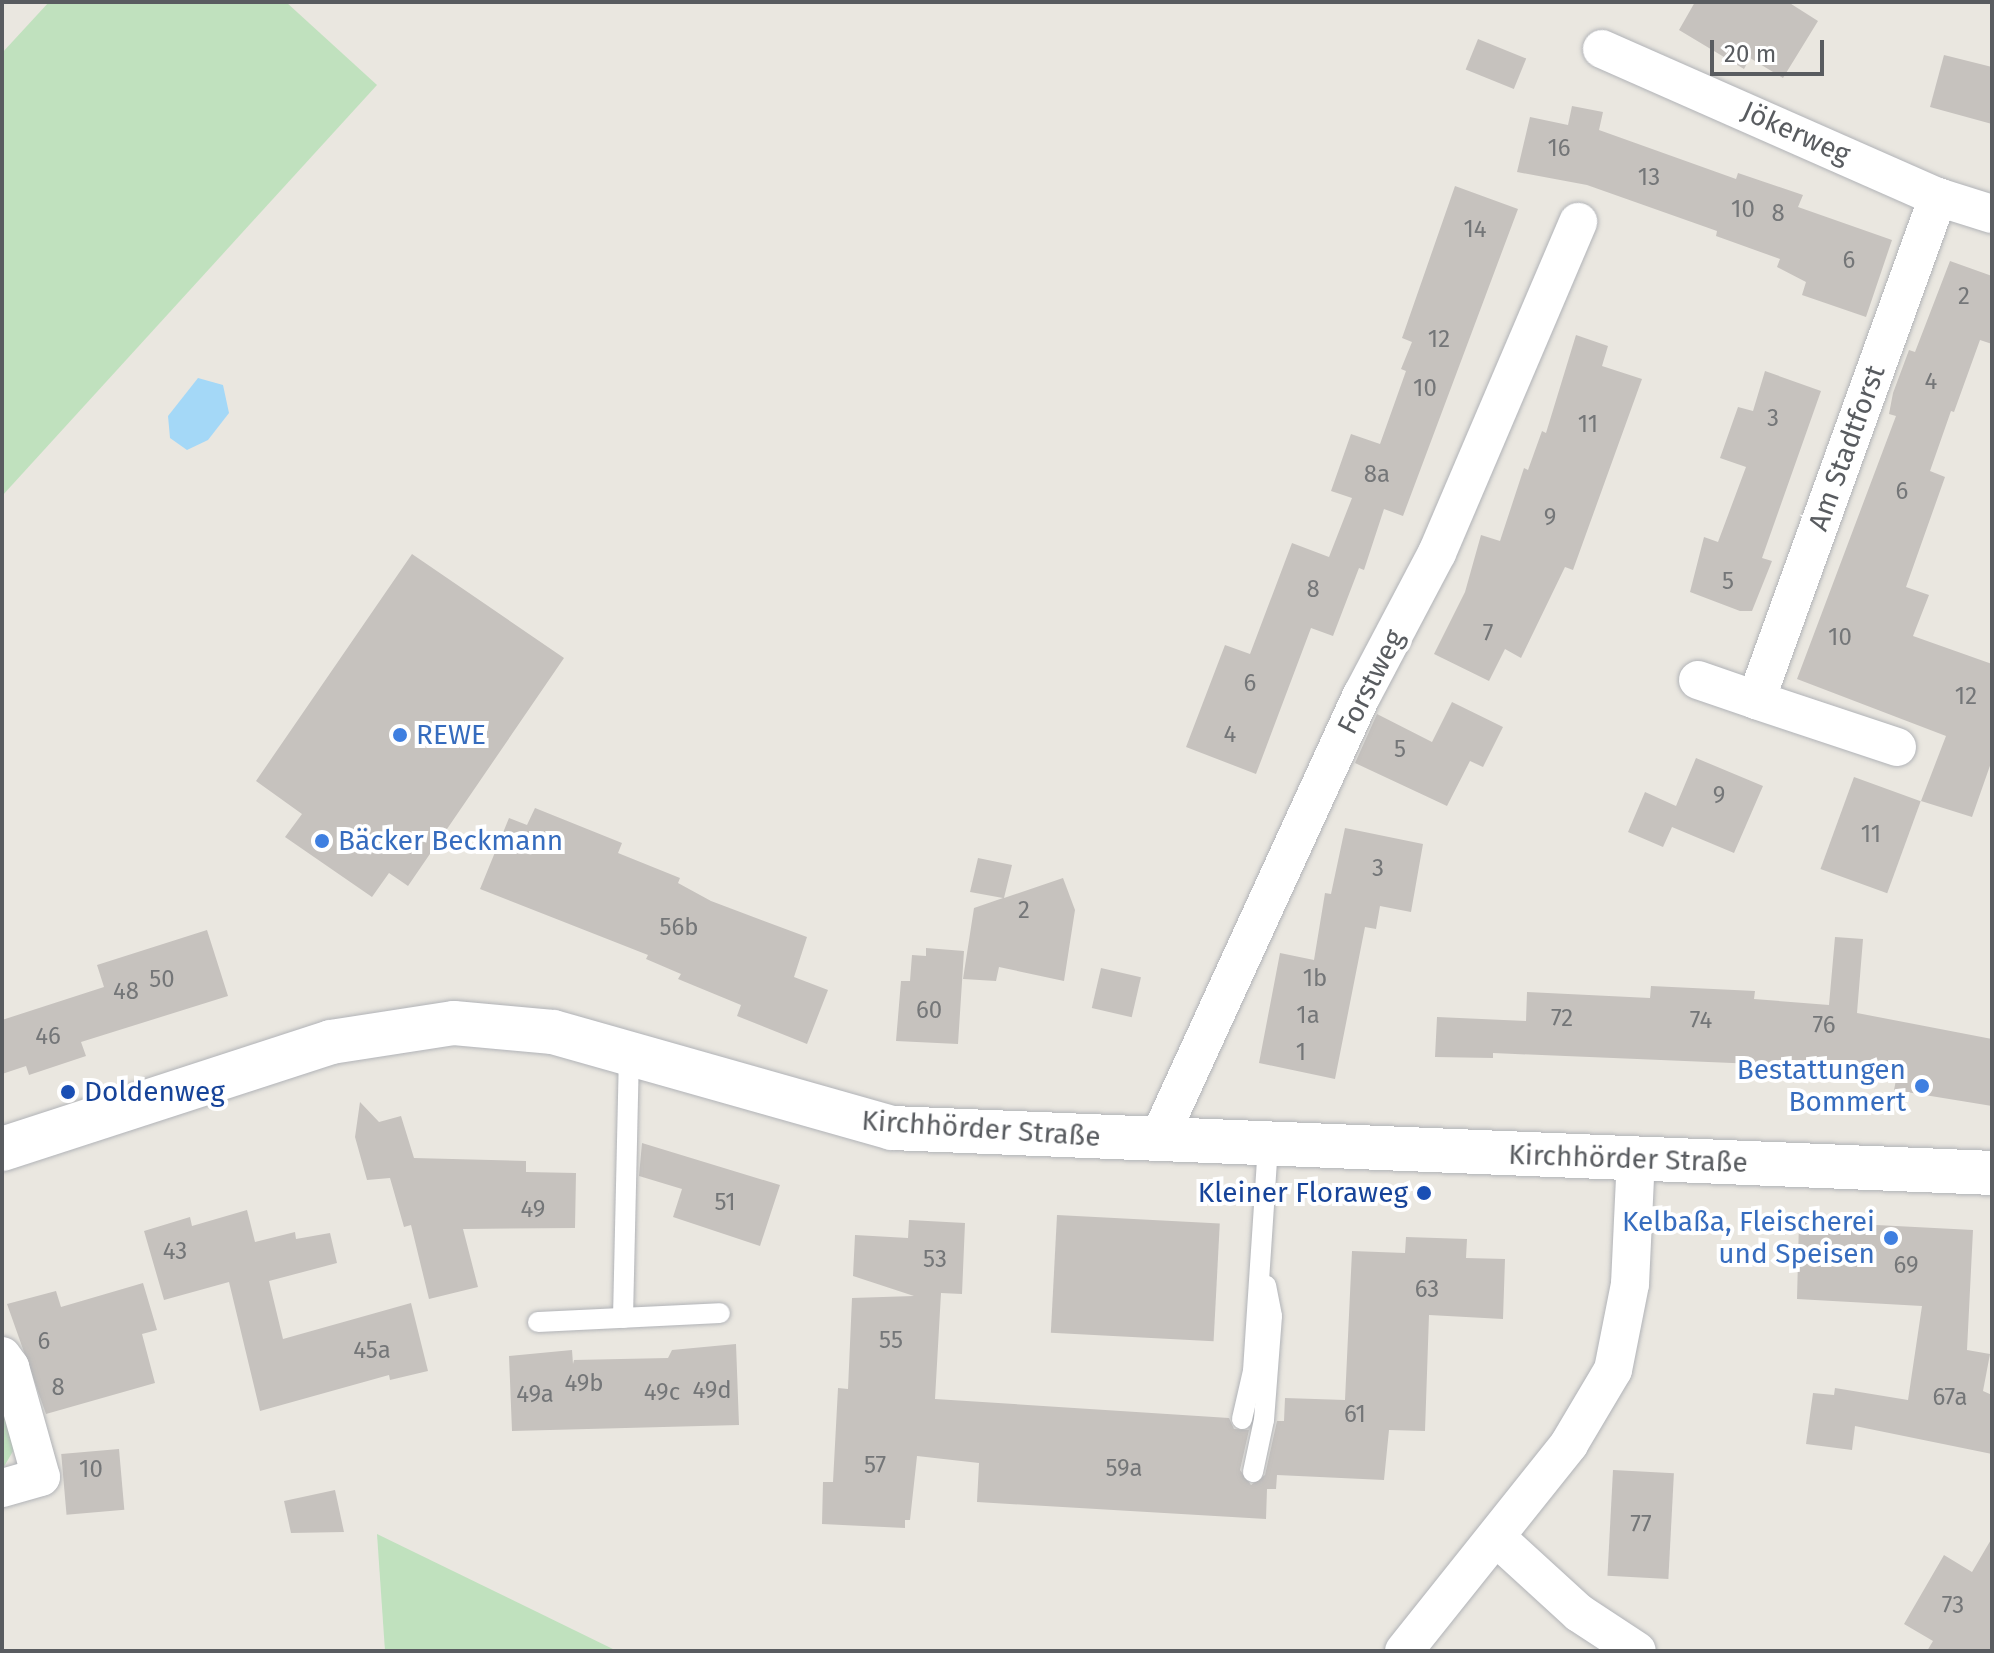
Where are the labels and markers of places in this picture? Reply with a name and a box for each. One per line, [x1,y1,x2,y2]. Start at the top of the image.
place label: REWE [416,718,486,752]
marker: REWE [391,726,409,744]
place label: Bäcker Beckmann [338,824,563,858]
marker: Bäcker Beckmann [313,832,331,850]
place label: Bestattungen Bommert [1737,1053,1906,1119]
place label: Doldenweg [84,1075,225,1109]
marker: Bestattungen Bommert [1913,1077,1931,1095]
marker: Doldenweg [59,1083,77,1101]
place label: Kleiner Floraweg [1198,1176,1408,1210]
marker: Kleiner Floraweg [1415,1184,1433,1202]
place label: Kelbaßa, Fleischerei und Speisen [1622,1205,1875,1271]
marker: Kelbaßa, Fleischerei und Speisen [1882,1229,1900,1247]

